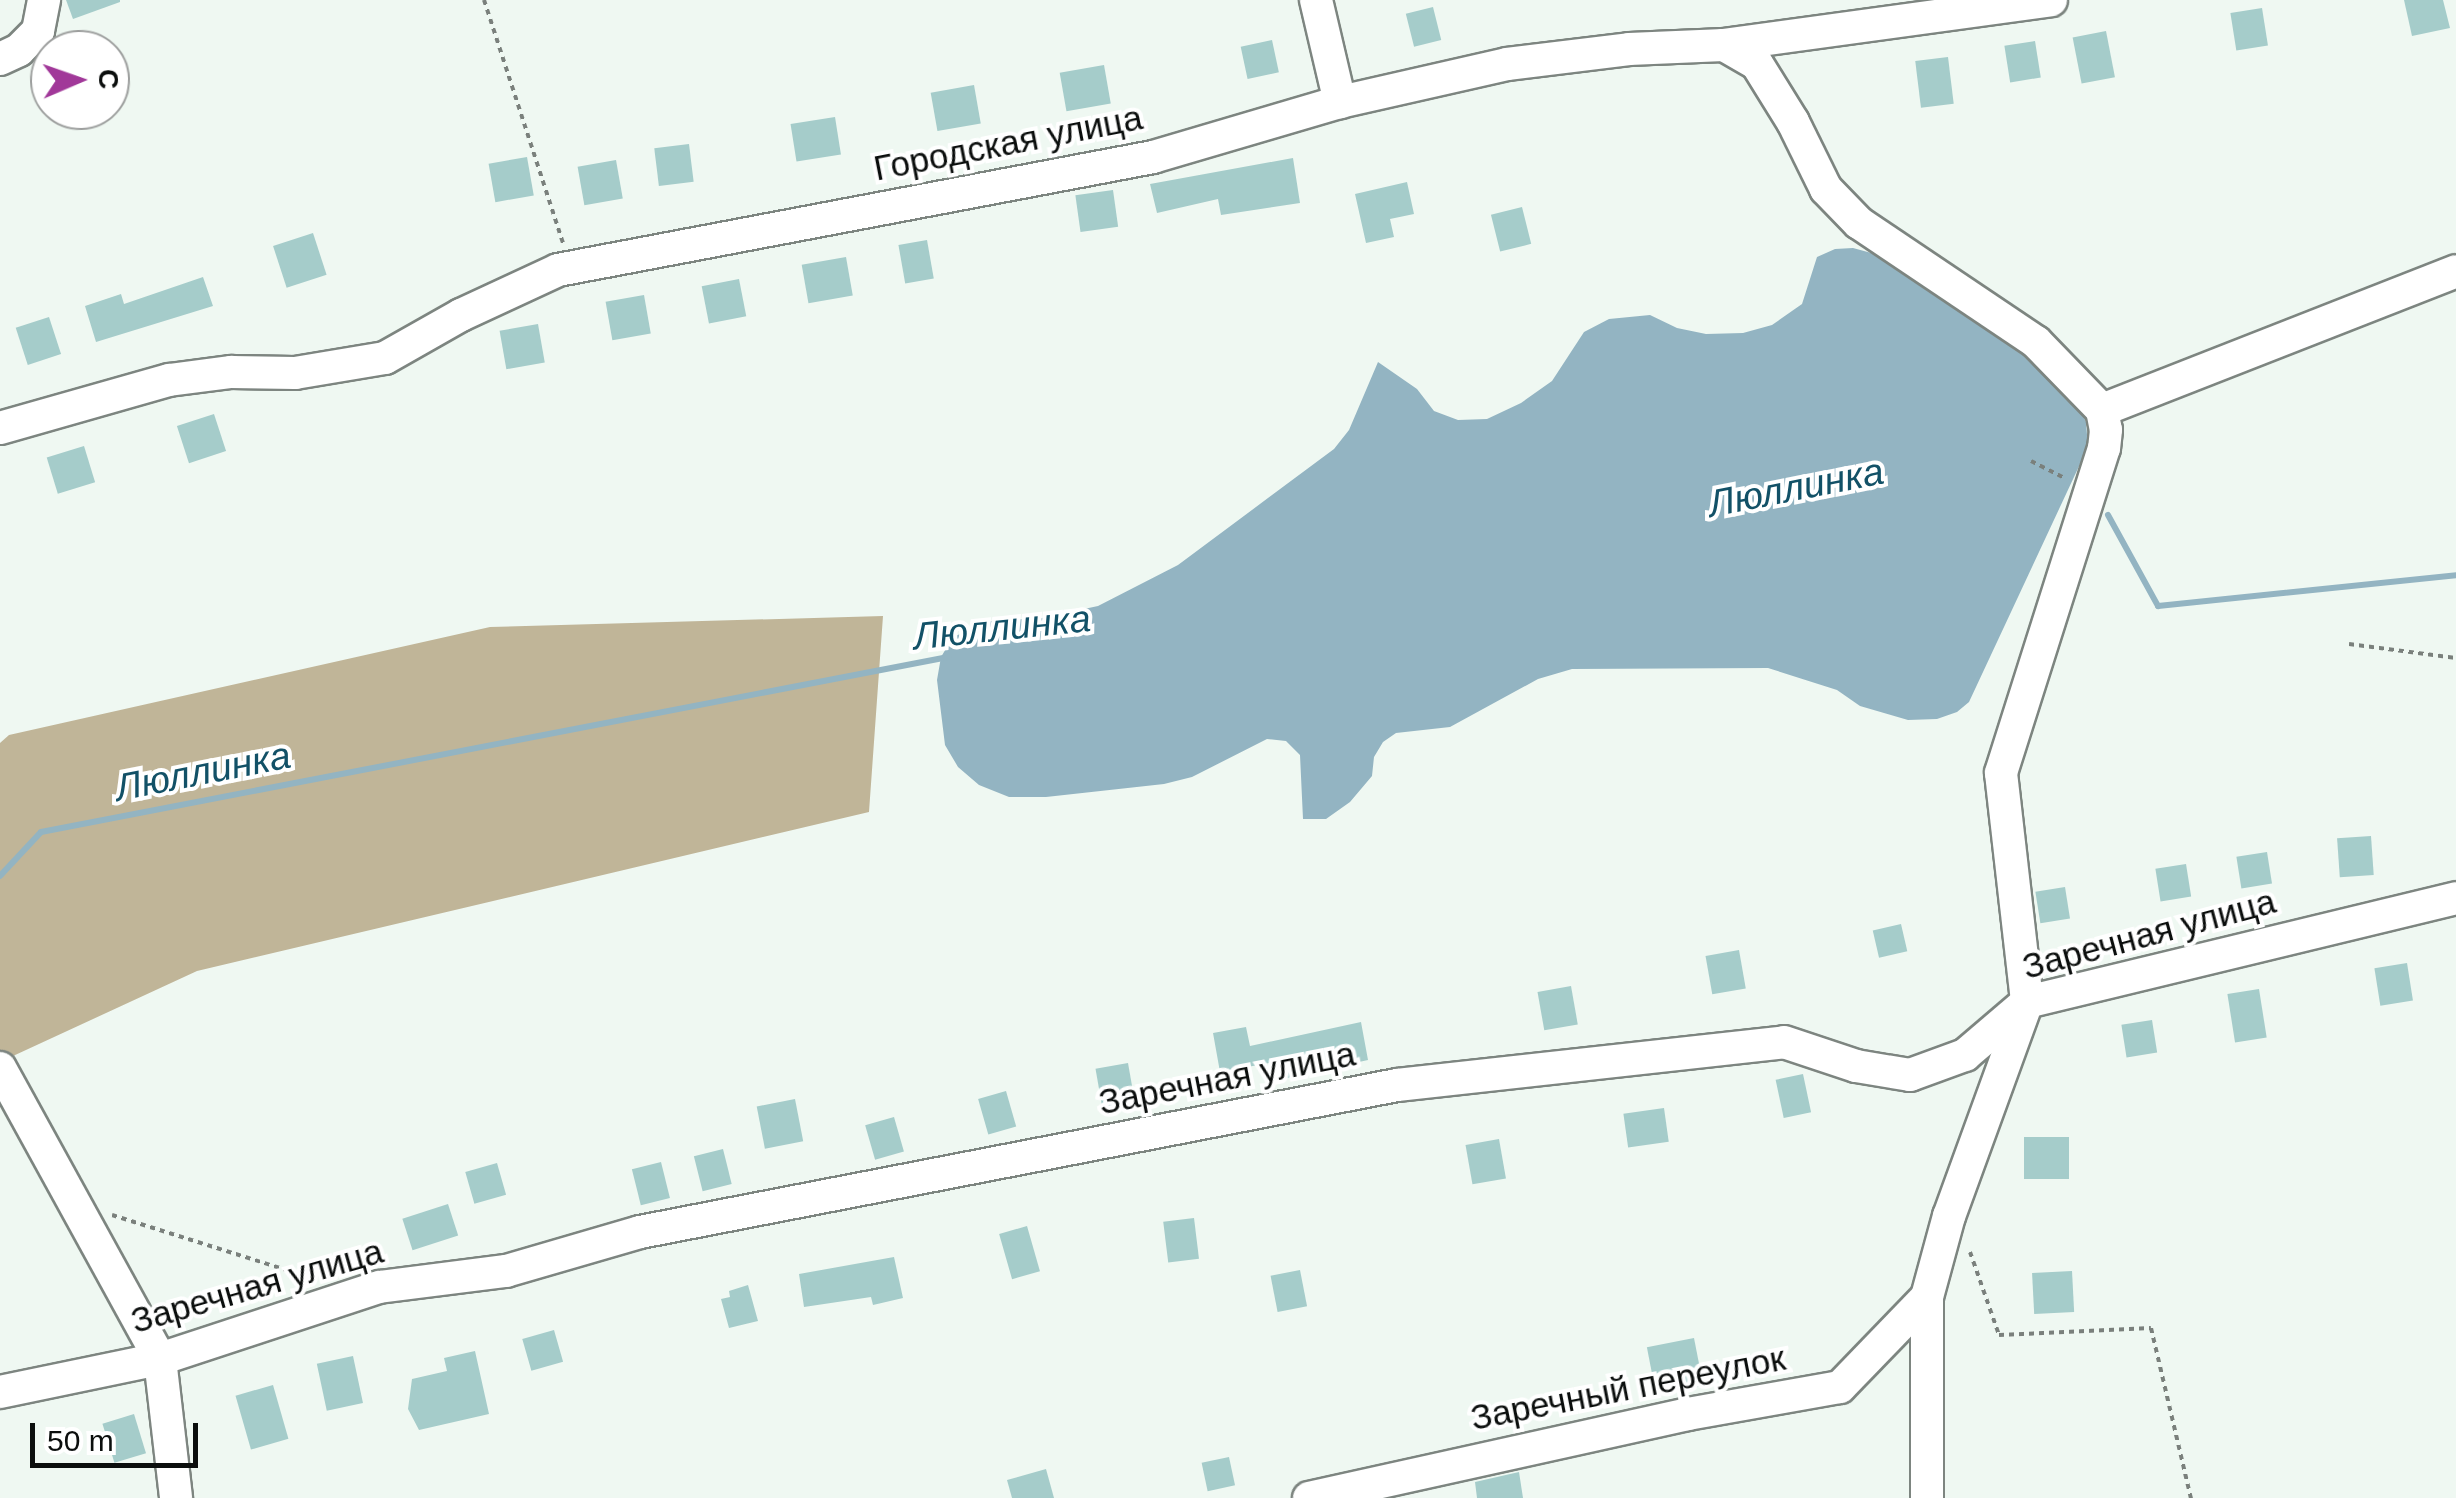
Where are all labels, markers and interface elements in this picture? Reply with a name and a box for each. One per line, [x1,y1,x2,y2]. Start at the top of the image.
north arrow [30,30,130,130]
text: С [93,68,124,90]
street label: Городская улица [870,96,1146,190]
water label: Люллинка [1704,449,1888,527]
water label: Люллинка [911,596,1093,660]
water label: Люллинка [111,733,295,811]
street label: Заречная улица [2018,880,2280,988]
street label: Заречная улица [1095,1033,1359,1123]
street label: Заречная улица [126,1230,388,1342]
street label: Заречный переулок [1467,1337,1789,1439]
scale bar [35,1403,202,1465]
text: 50 m [47,1424,114,1457]

